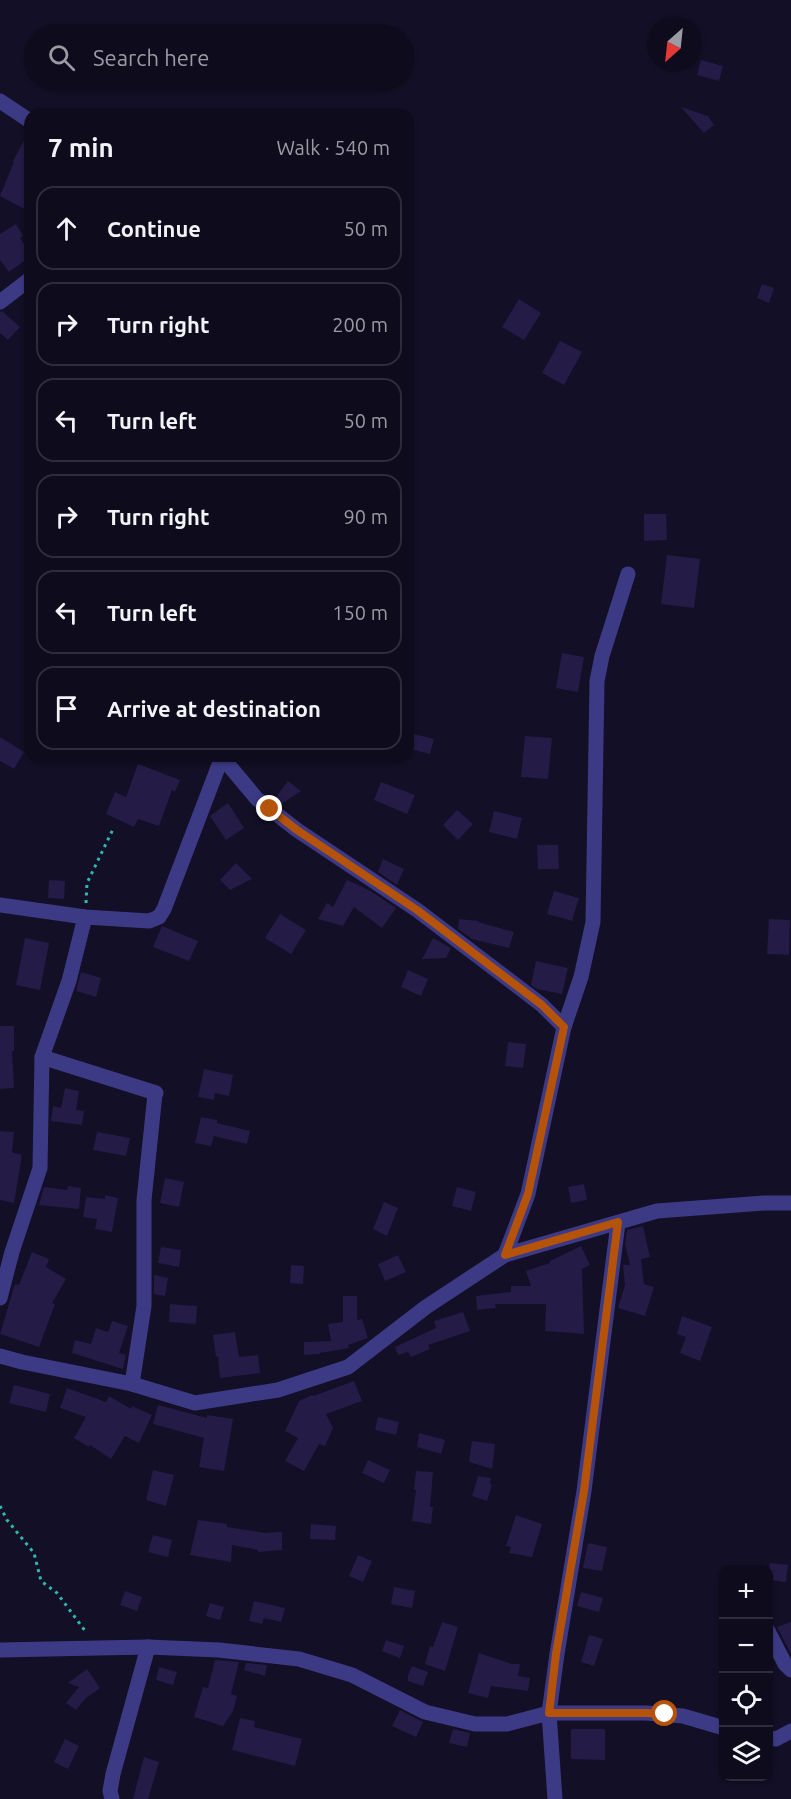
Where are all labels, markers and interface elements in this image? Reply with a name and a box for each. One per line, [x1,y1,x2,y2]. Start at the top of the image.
north arrow [647,18,701,72]
search box [24,24,414,90]
icon: search [45,41,78,74]
text: Search here [93,45,209,70]
text: 7 min [48,133,114,162]
text: Walk · 540 m [277,136,390,159]
icon: ahead [50,212,83,245]
text: Continue [107,216,201,241]
text: 50 m [344,217,388,240]
icon: right [50,308,83,341]
text: Turn right [107,312,209,337]
text: 200 m [332,313,388,336]
icon: left [50,404,83,437]
text: Turn left [107,408,197,433]
text: 50 m [344,409,388,432]
icon: right [50,500,83,533]
text: Turn right [107,504,209,529]
text: 90 m [344,505,388,528]
icon: left [50,596,83,629]
text: Turn left [107,600,197,625]
text: 150 m [332,601,388,624]
icon: arrive [50,692,83,725]
text: Arrive at destination [107,696,321,721]
route end [256,795,282,821]
map controls [719,1565,773,1781]
button: + [719,1565,773,1619]
button: − [719,1619,773,1673]
button: locate [719,1673,773,1727]
route start [651,1700,677,1726]
button: layers [719,1727,773,1781]

